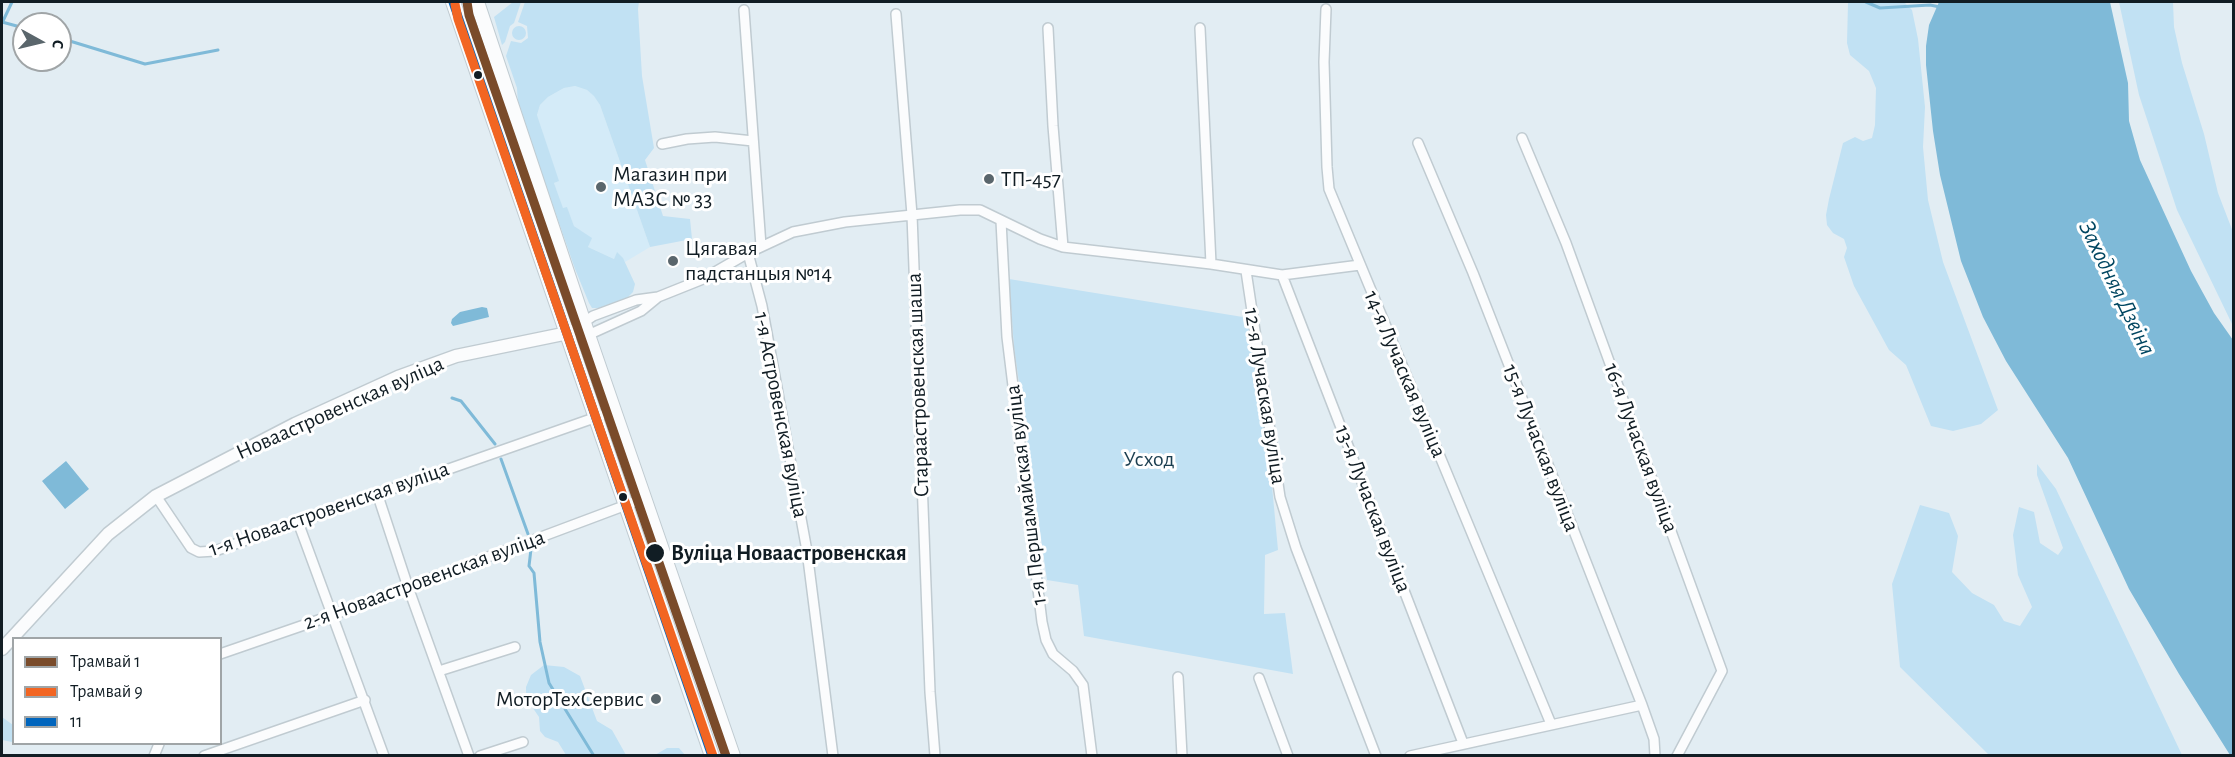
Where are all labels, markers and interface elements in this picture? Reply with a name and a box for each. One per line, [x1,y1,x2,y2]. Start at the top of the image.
north arrow [12,12,72,72]
text: С [49,39,66,50]
unlabelled marker [472,69,484,81]
place label: Магазин при МАЗС № 33 [613,161,728,212]
place label: ТП-457 [1001,166,1061,192]
marker: ТП-457 [982,172,996,186]
marker: Магазин при МАЗС № 33 [594,180,608,194]
water label: Заходняя Дзвіна [2072,216,2162,360]
place label: Цягавая падстанцыя №14 [685,235,832,286]
marker: Цягавая падстанцыя №14 [666,254,680,268]
street label: Стараастровенская шаша [901,272,935,498]
street label: 14-я Лучаская вуліца [1358,287,1452,461]
street label: 12-я Лучаская вуліца [1238,306,1292,486]
street label: 1-я Астровенская вуліца [748,310,814,520]
street label: Новаастровенская вуліца [232,350,448,466]
street label: 15-я Лучаская вуліца [1497,360,1585,536]
street label: 16-я Лучаская вуліца [1598,360,1684,536]
street label: 1-я Першамайская вуліца [999,383,1053,607]
street label: 13-я Лучаская вуліца [1329,421,1417,597]
park label: Усход [1123,446,1175,472]
street label: 1-я Новаастровенская вуліца [205,455,453,563]
unlabelled marker [617,491,629,503]
street label: 2-я Новаастровенская вуліца [300,524,548,636]
place label: Вуліца Новаастровенская [671,540,907,566]
marker: Вуліца Новаастровенская [644,542,666,564]
legend [12,637,222,745]
text: Трамвай 1 [70,653,141,671]
text: Трамвай 9 [70,683,143,701]
place label: МоторТехСервис [496,686,644,712]
marker: МоторТехСервис [649,692,663,706]
text: 11 [70,713,82,731]

